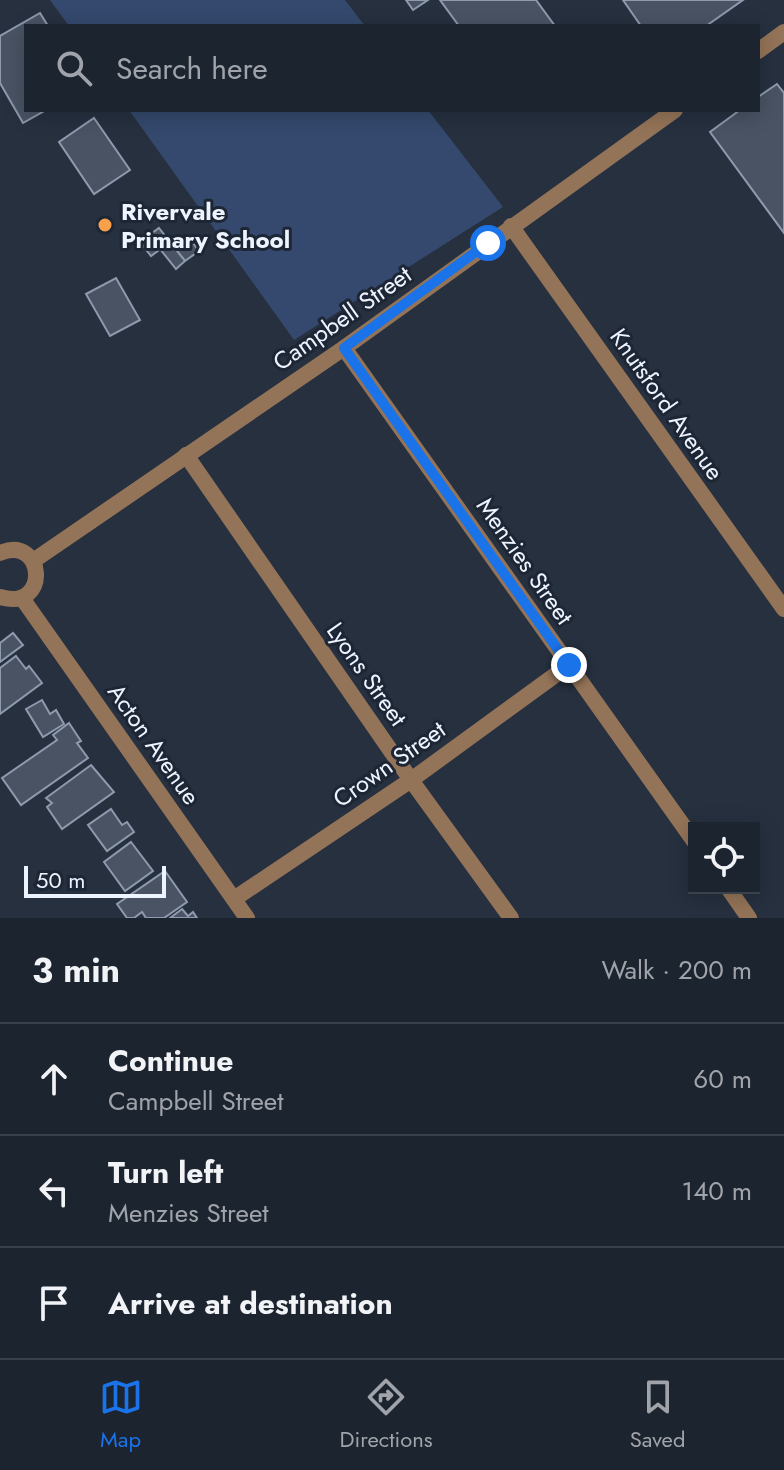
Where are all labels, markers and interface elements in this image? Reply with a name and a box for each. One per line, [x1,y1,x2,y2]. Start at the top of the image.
search box [24,24,760,112]
icon: search [52,46,96,90]
text: Search here [116,47,268,90]
place label: Rivervale Primary School [121,194,290,257]
marker: Rivervale Primary School [96,216,114,234]
route start [470,225,506,261]
street label: Campbell Street [266,257,419,379]
street label: Knutsford Avenue [602,321,732,487]
street label: Menzies Street [468,490,582,632]
street label: Lyons Street [318,615,416,733]
route end [551,647,587,683]
street label: Acton Avenue [99,676,209,812]
street label: Crown Street [326,712,453,816]
map controls [688,822,760,894]
button: locate [688,822,760,894]
scale bar [24,862,166,898]
text: 50 m [36,864,85,896]
text: 3 min [32,946,120,995]
text: Walk · 200 m [601,951,752,989]
text: Continue [108,1039,234,1082]
icon: ahead [32,1057,76,1101]
text: 60 m [693,1060,752,1098]
text: Campbell Street [108,1082,283,1120]
text: Turn left [108,1151,223,1194]
icon: left [32,1169,76,1213]
text: 140 m [681,1172,752,1210]
text: Menzies Street [108,1194,269,1232]
icon: arrive [32,1281,76,1325]
text: Arrive at destination [108,1282,393,1325]
tab: Map [99,1375,143,1455]
tab: Directions [340,1375,433,1455]
tab: Saved [630,1375,685,1455]

